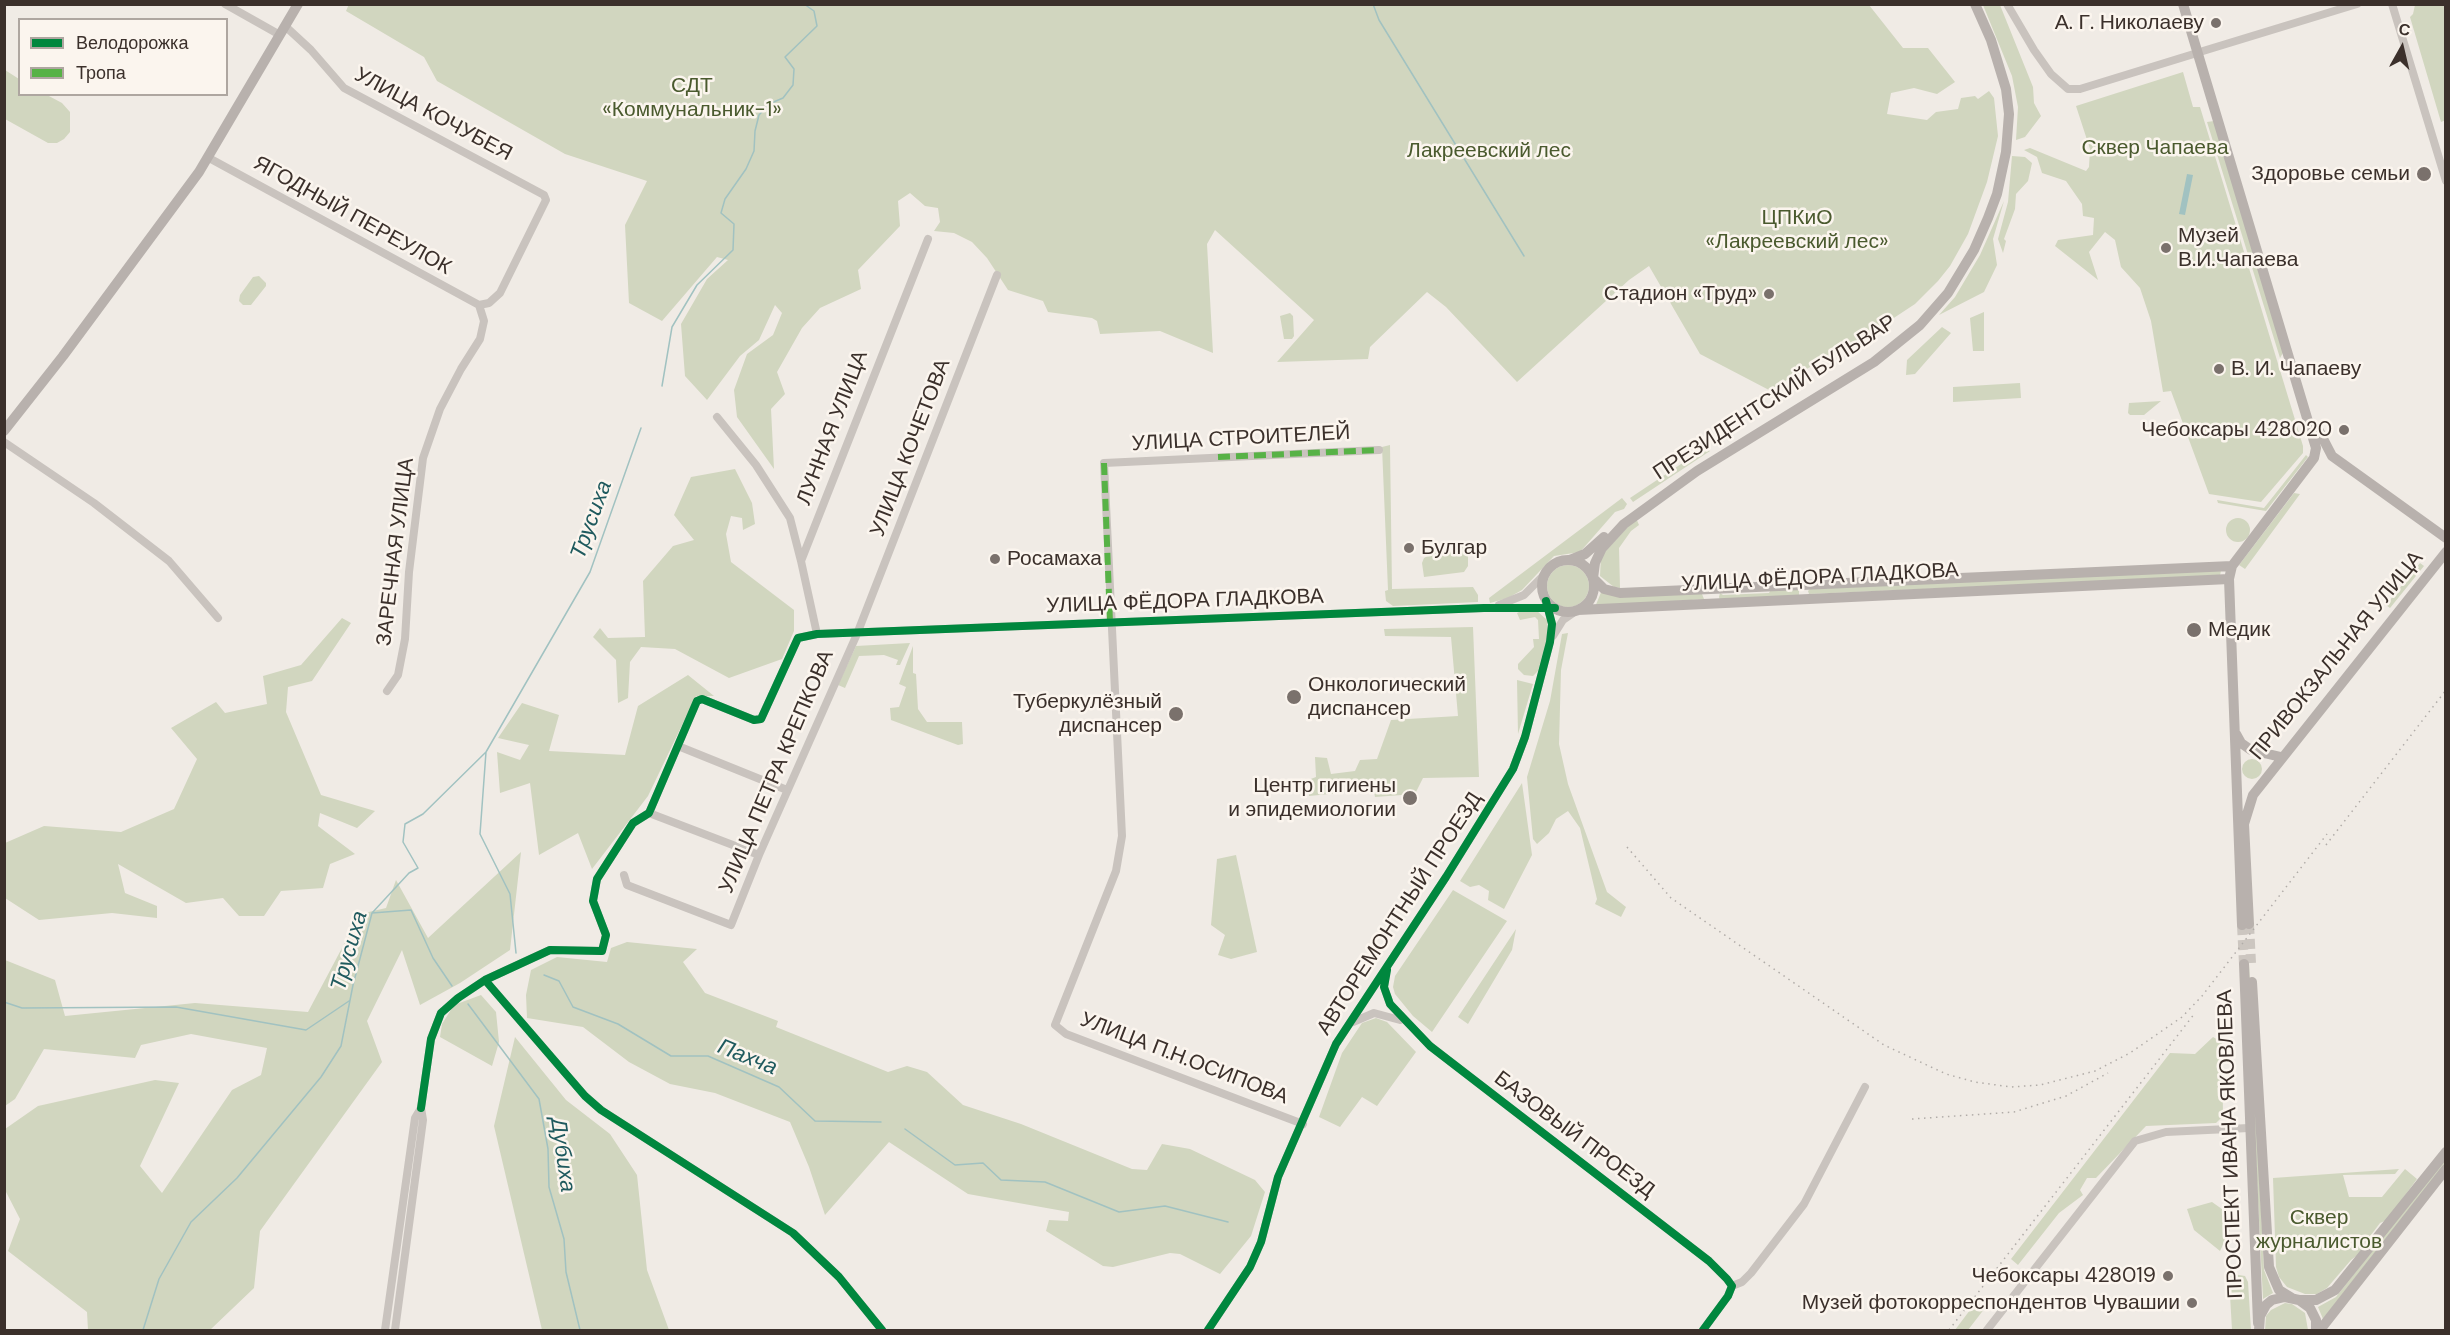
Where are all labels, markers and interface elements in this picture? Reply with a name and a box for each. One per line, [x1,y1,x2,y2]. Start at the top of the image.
place label: А. Г. Николаеву [2055,10,2204,36]
marker: А. Г. Николаеву [2209,16,2223,30]
legend [18,18,228,96]
north arrow [2372,18,2432,78]
text: С [2397,18,2412,41]
text: Велодорожка [76,31,188,55]
text: Тропа [76,61,126,85]
street label: УЛИЦА КОЧУБЕЯ [350,63,516,167]
park label: СДТ «Коммунальник-1» [602,73,782,123]
park label: Сквер Чапаева [2081,135,2229,161]
park label: Лакреевский лес [1407,138,1571,164]
street label: ЯГОДНЫЙ ПЕРЕУЛОК [249,151,455,281]
place label: Здоровье семьи [2251,161,2410,187]
marker: Здоровье семьи [2415,165,2433,183]
park label: ЦПКиО «Лакреевский лес» [1706,205,1888,255]
place label: Музей В.И.Чапаева [2178,223,2298,273]
marker: Музей В.И.Чапаева [2159,241,2173,255]
place label: Стадион «Труд» [1604,281,1757,307]
marker: Стадион «Труд» [1762,287,1776,301]
street label: ПРЕЗИДЕНТСКИЙ БУЛЬВАР [1649,310,1901,486]
street label: ЛУННАЯ УЛИЦА [792,347,874,509]
street label: УЛИЦА КОЧЕТОВА [866,356,956,540]
place label: В. И. Чапаеву [2231,356,2361,382]
marker: В. И. Чапаеву [2212,362,2226,376]
place label: Чебоксары 428020 [2141,417,2332,443]
street label: УЛИЦА СТРОИТЕЛЕЙ [1131,421,1351,457]
marker: Чебоксары 428020 [2337,423,2351,437]
street label: ЗАРЕЧНАЯ УЛИЦА [372,456,420,648]
water label: Трусиха [566,477,618,563]
place label: Булгар [1421,535,1487,561]
marker: Булгар [1402,541,1416,555]
place label: Росамаха [1007,546,1102,572]
street label: ПРИВОКЗАЛЬНАЯ УЛИЦА [2245,546,2429,766]
marker: Росамаха [988,552,1002,566]
street label: УЛИЦА ФЁДОРА ГЛАДКОВА [1681,558,1959,598]
street label: УЛИЦА ФЁДОРА ГЛАДКОВА [1046,585,1324,619]
place label: Медик [2208,617,2270,643]
marker: Медик [2185,621,2203,639]
street label: УЛИЦА ПЕТРА КРЕПКОВА [714,647,840,897]
place label: Онкологический диспансер [1308,672,1466,722]
marker: Онкологический диспансер [1285,688,1303,706]
place label: Туберкулёзный диспансер [1013,689,1162,739]
marker: Туберкулёзный диспансер [1167,705,1185,723]
place label: Центр гигиены и эпидемиологии [1228,773,1396,823]
street label: АВТОРЕМОНТНЫЙ ПРОЕЗД [1312,788,1488,1040]
marker: Центр гигиены и эпидемиологии [1401,789,1419,807]
water label: Трусиха [326,908,374,994]
street label: ПРОСПЕКТ ИВАНА ЯКОВЛЕВА [2213,989,2249,1299]
street label: УЛИЦА П.Н.ОСИПОВА [1077,1008,1291,1110]
water label: Пахча [713,1034,781,1082]
street label: БАЗОВЫЙ ПРОЕЗД [1489,1066,1659,1204]
water label: Дубиха [544,1116,580,1194]
park label: Сквер журналистов [2256,1205,2382,1255]
place label: Чебоксары 428019 [1972,1263,2156,1289]
marker: Чебоксары 428019 [2161,1269,2175,1283]
place label: Музей фотокорреспондентов Чувашии [1802,1290,2180,1316]
marker: Музей фотокорреспондентов Чувашии [2185,1296,2199,1310]

